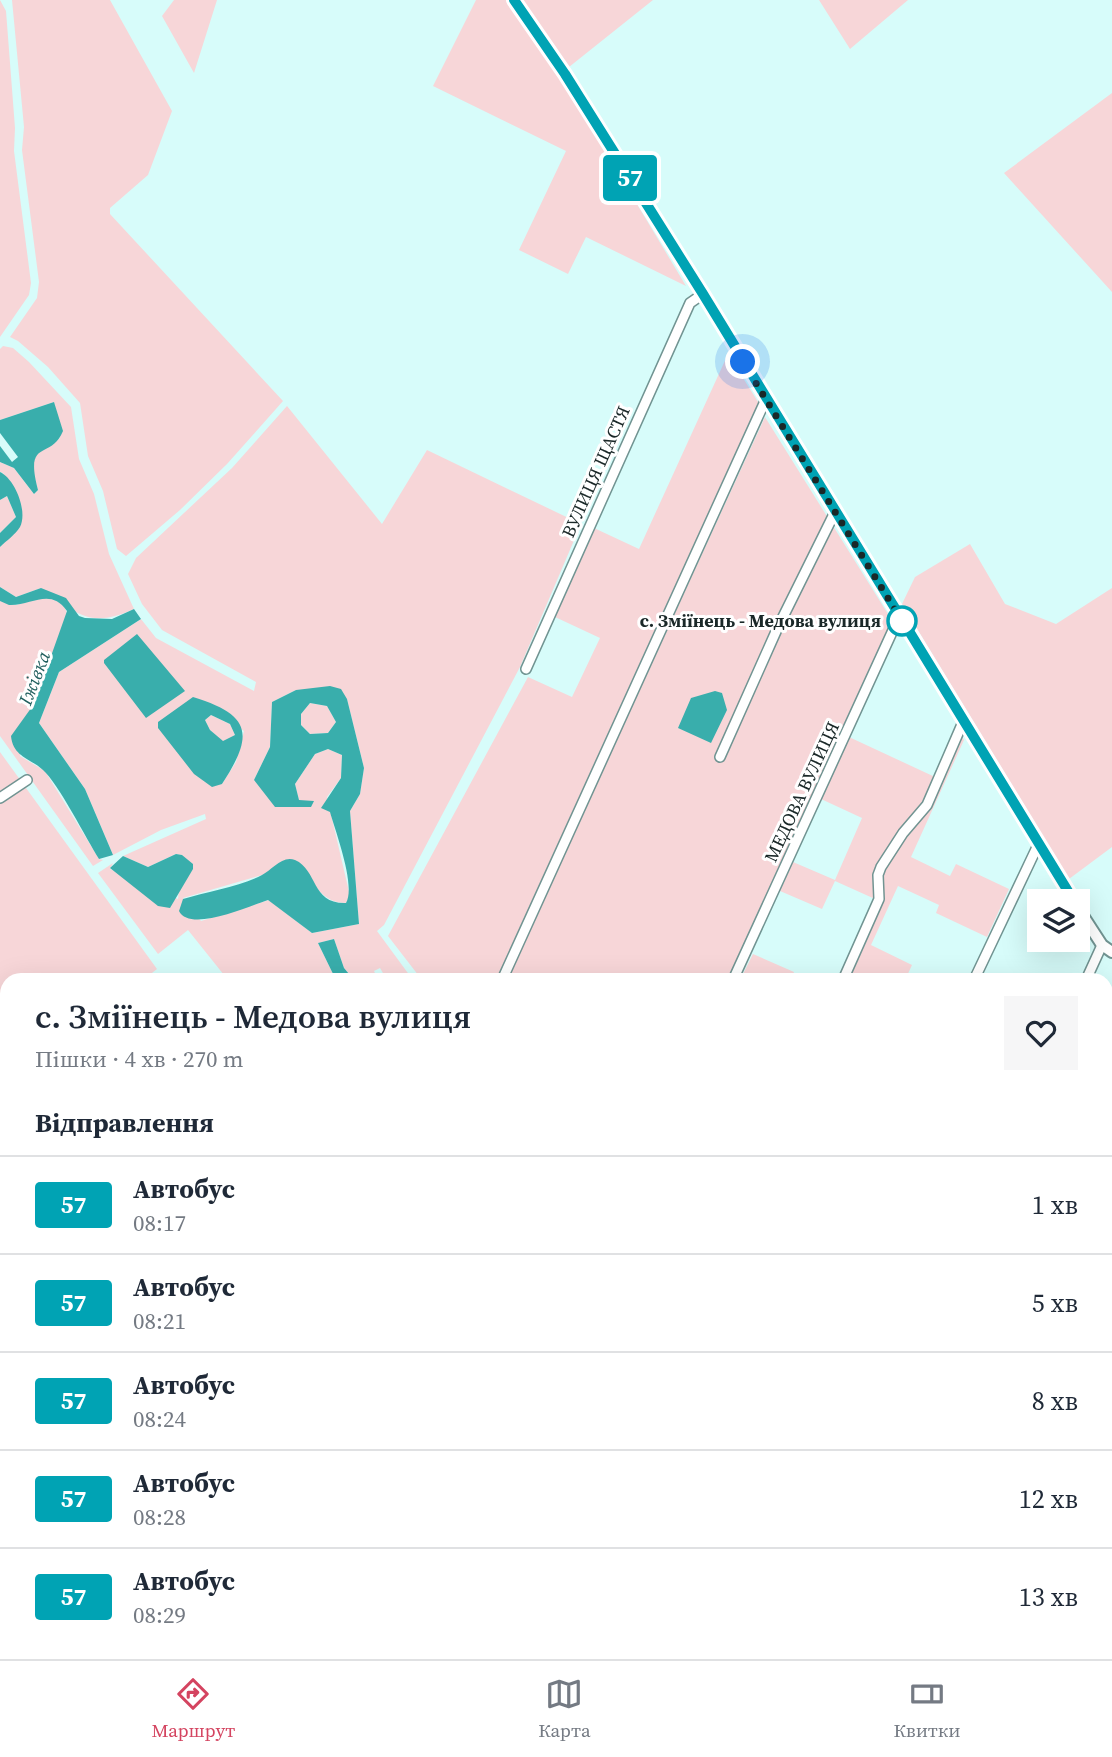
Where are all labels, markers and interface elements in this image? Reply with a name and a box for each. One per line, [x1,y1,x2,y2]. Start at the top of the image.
line badge: 57 [598,155,662,201]
text: 57 [617,161,643,194]
your location [725,344,760,379]
street label: ВУЛИЦЯ ЩАСТЯ [555,402,636,542]
marker: с. Зміїнець - Медова вулиця [887,606,917,636]
place label: с. Зміїнець - Медова вулиця [640,608,881,633]
water label: Іжівка [12,647,56,710]
street label: МЕДОВА ВУЛИЦЯ [758,718,845,866]
map controls [1027,889,1090,952]
button: layers [1027,889,1090,952]
text: с. Зміїнець - Медова вулиця [35,994,471,1039]
button: heart [1004,996,1078,1070]
text: Пішки · 4 хв · 270 m [35,1043,244,1075]
text: Відправлення [35,1105,214,1141]
text: Автобус [133,1171,235,1207]
text: 1 хв [1032,1187,1078,1223]
text: 57 [60,1188,87,1221]
text: 08:17 [133,1207,186,1239]
text: Автобус [133,1269,235,1305]
text: 5 хв [1032,1285,1078,1321]
text: 57 [60,1286,87,1319]
text: 08:21 [133,1305,186,1337]
text: Автобус [133,1367,235,1403]
text: 8 хв [1032,1383,1078,1419]
text: 57 [60,1384,87,1417]
text: 08:24 [133,1403,186,1435]
text: Автобус [133,1465,235,1501]
text: 12 хв [1019,1481,1078,1517]
text: 57 [60,1482,87,1515]
text: 08:28 [133,1501,186,1533]
text: Автобус [133,1563,235,1599]
text: 13 хв [1019,1579,1078,1615]
text: 57 [60,1580,87,1613]
text: 08:29 [133,1599,186,1631]
tab: Маршрут [151,1675,235,1743]
tab: Карта [538,1675,591,1743]
tab: Квитки [893,1675,961,1743]

